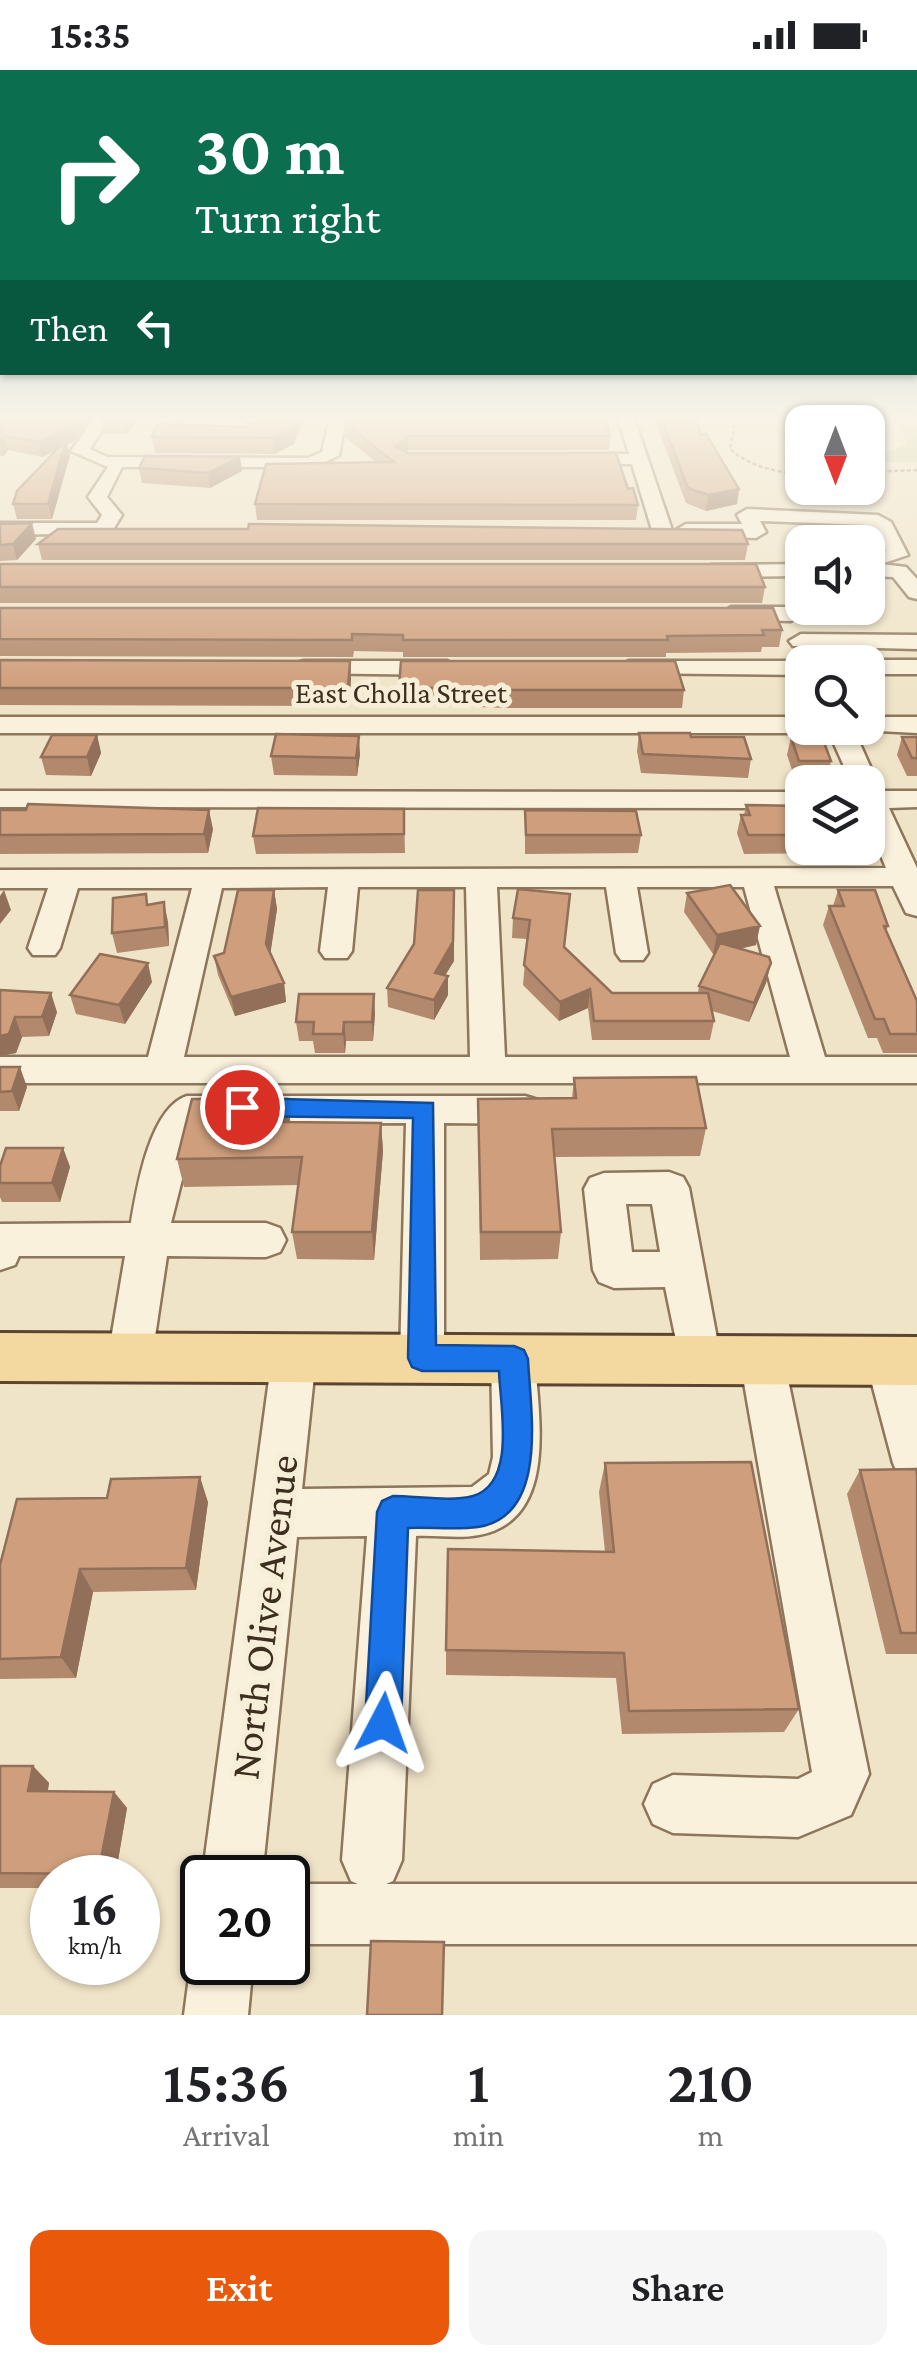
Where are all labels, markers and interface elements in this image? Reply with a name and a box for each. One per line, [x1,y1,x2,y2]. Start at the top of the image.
text: 15:35 [50,14,131,56]
icon: right [30,110,160,240]
text: 30 m [195,111,344,189]
text: Turn right [195,193,380,243]
icon: left [128,300,183,355]
text: Then [30,307,108,349]
north arrow [785,405,885,505]
map controls [785,405,885,865]
button: sound [785,525,885,625]
button: search [785,645,885,745]
street label: East Cholla Street [295,676,508,709]
button: layers [785,765,885,865]
pin [200,1065,285,1150]
icon: arrive [215,1080,270,1135]
street label: North Olive Avenue [220,1452,307,1782]
position arrow [331,1671,435,1775]
speed limit sign: 20 [180,1855,310,1985]
text: 16 [72,1880,118,1936]
text: km/h [68,1932,122,1959]
text: 15:36 [163,2048,290,2115]
text: 1 [468,2048,489,2115]
text: 210 [667,2048,754,2115]
text: Arrival [183,2117,270,2153]
text: min [453,2117,504,2153]
text: m [698,2117,723,2153]
button: Exit [30,2230,449,2345]
button: Share [469,2230,887,2345]

